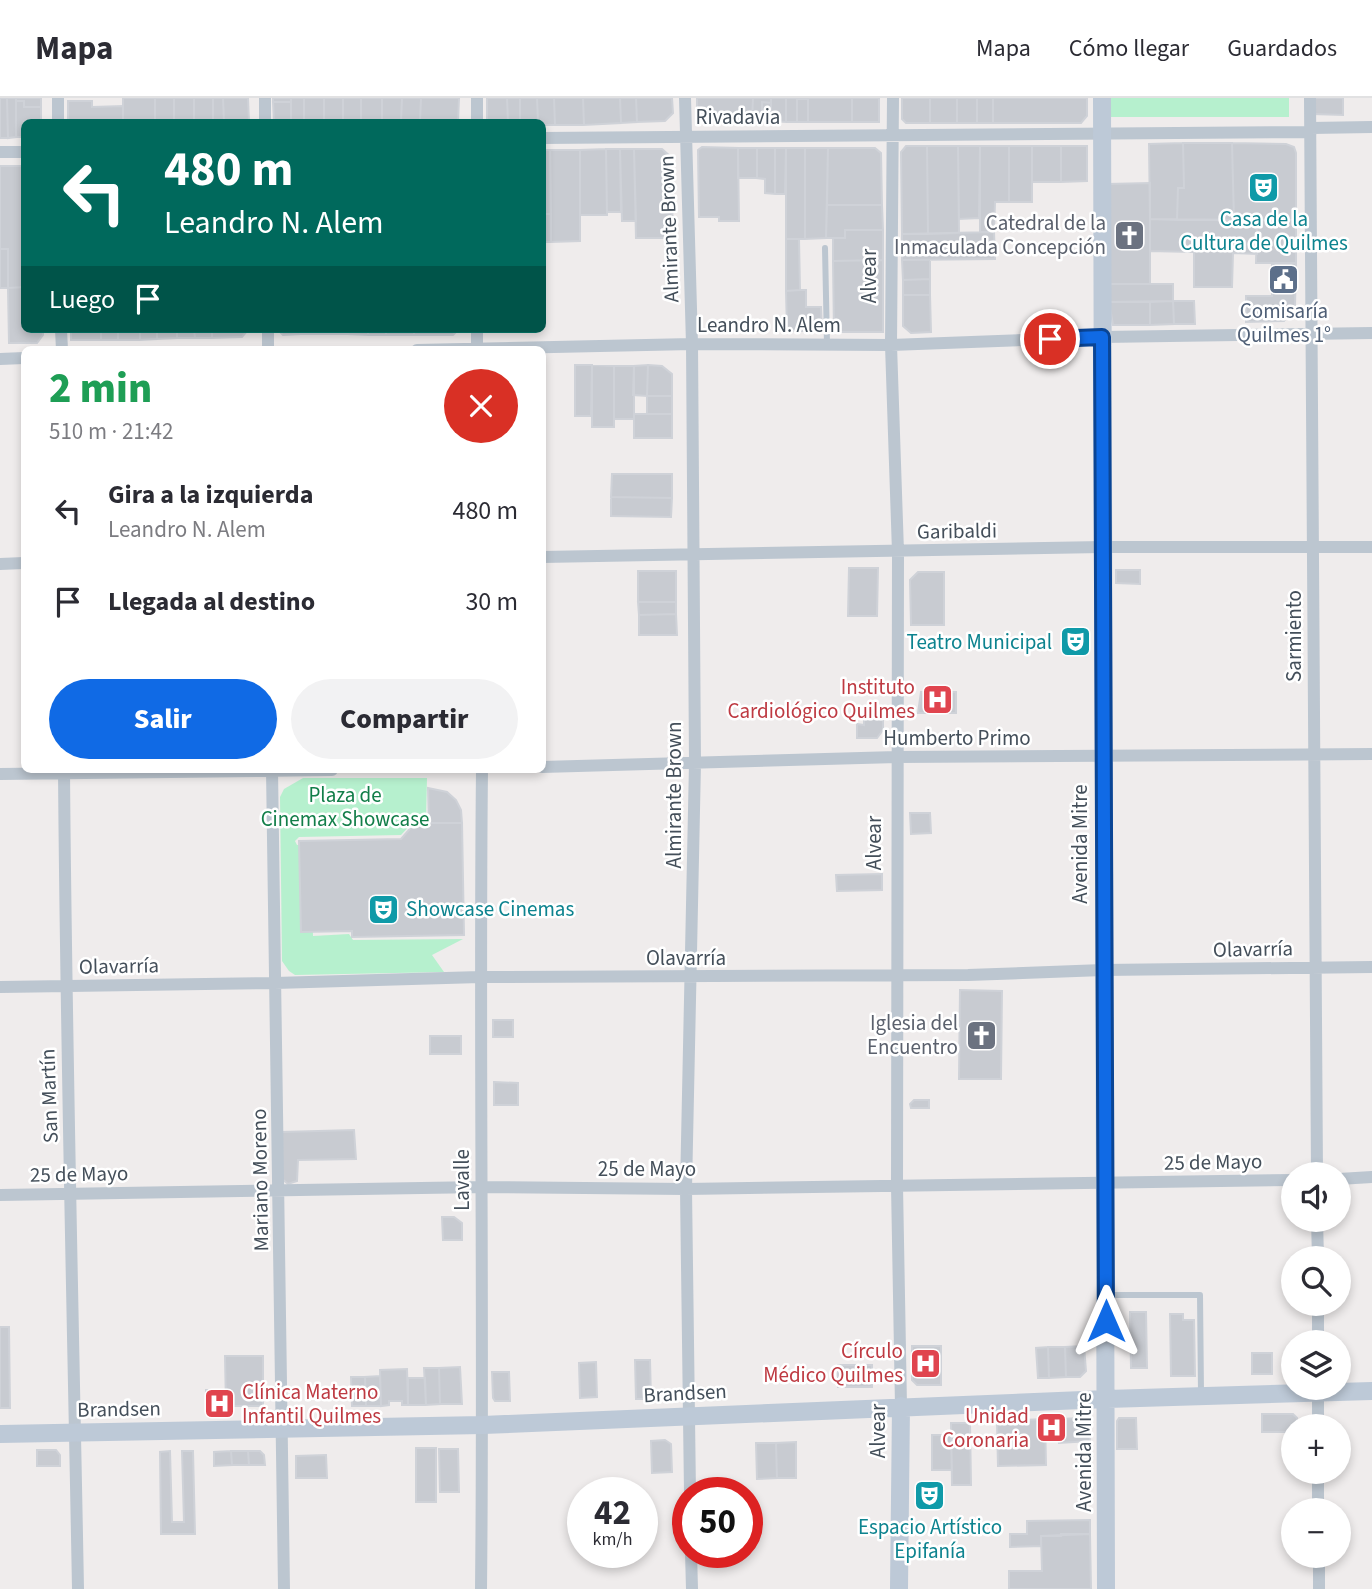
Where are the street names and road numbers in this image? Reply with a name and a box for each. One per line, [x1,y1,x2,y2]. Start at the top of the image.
street label: Rivadavia [696,102,780,132]
street label: Almirante Brown [651,155,687,303]
street label: Alvear [854,248,884,303]
street label: Leandro N. Alem [697,310,841,340]
street label: Garibaldi [917,515,997,547]
street label: Sarmiento [1279,590,1309,682]
street label: Almirante Brown [659,722,689,868]
street label: Humberto Primo [883,723,1031,753]
street label: Avenida Mitre [1065,784,1095,904]
street label: Alvear [859,815,889,870]
street label: Olavarría [1213,933,1293,965]
street label: Olavarría [646,943,726,973]
street label: Olavarría [79,950,159,982]
street label: San Martín [32,1048,66,1144]
street label: Mariano Moreno [244,1108,276,1252]
street label: 25 de Mayo [1164,1146,1262,1178]
street label: Lavalle [447,1149,477,1211]
street label: 25 de Mayo [598,1154,696,1184]
street label: 25 de Mayo [30,1158,128,1190]
street label: Brandsen [642,1376,728,1410]
street label: Avenida Mitre [1069,1392,1099,1512]
street label: Brandsen [77,1393,161,1425]
street label: Alvear [863,1403,893,1458]

